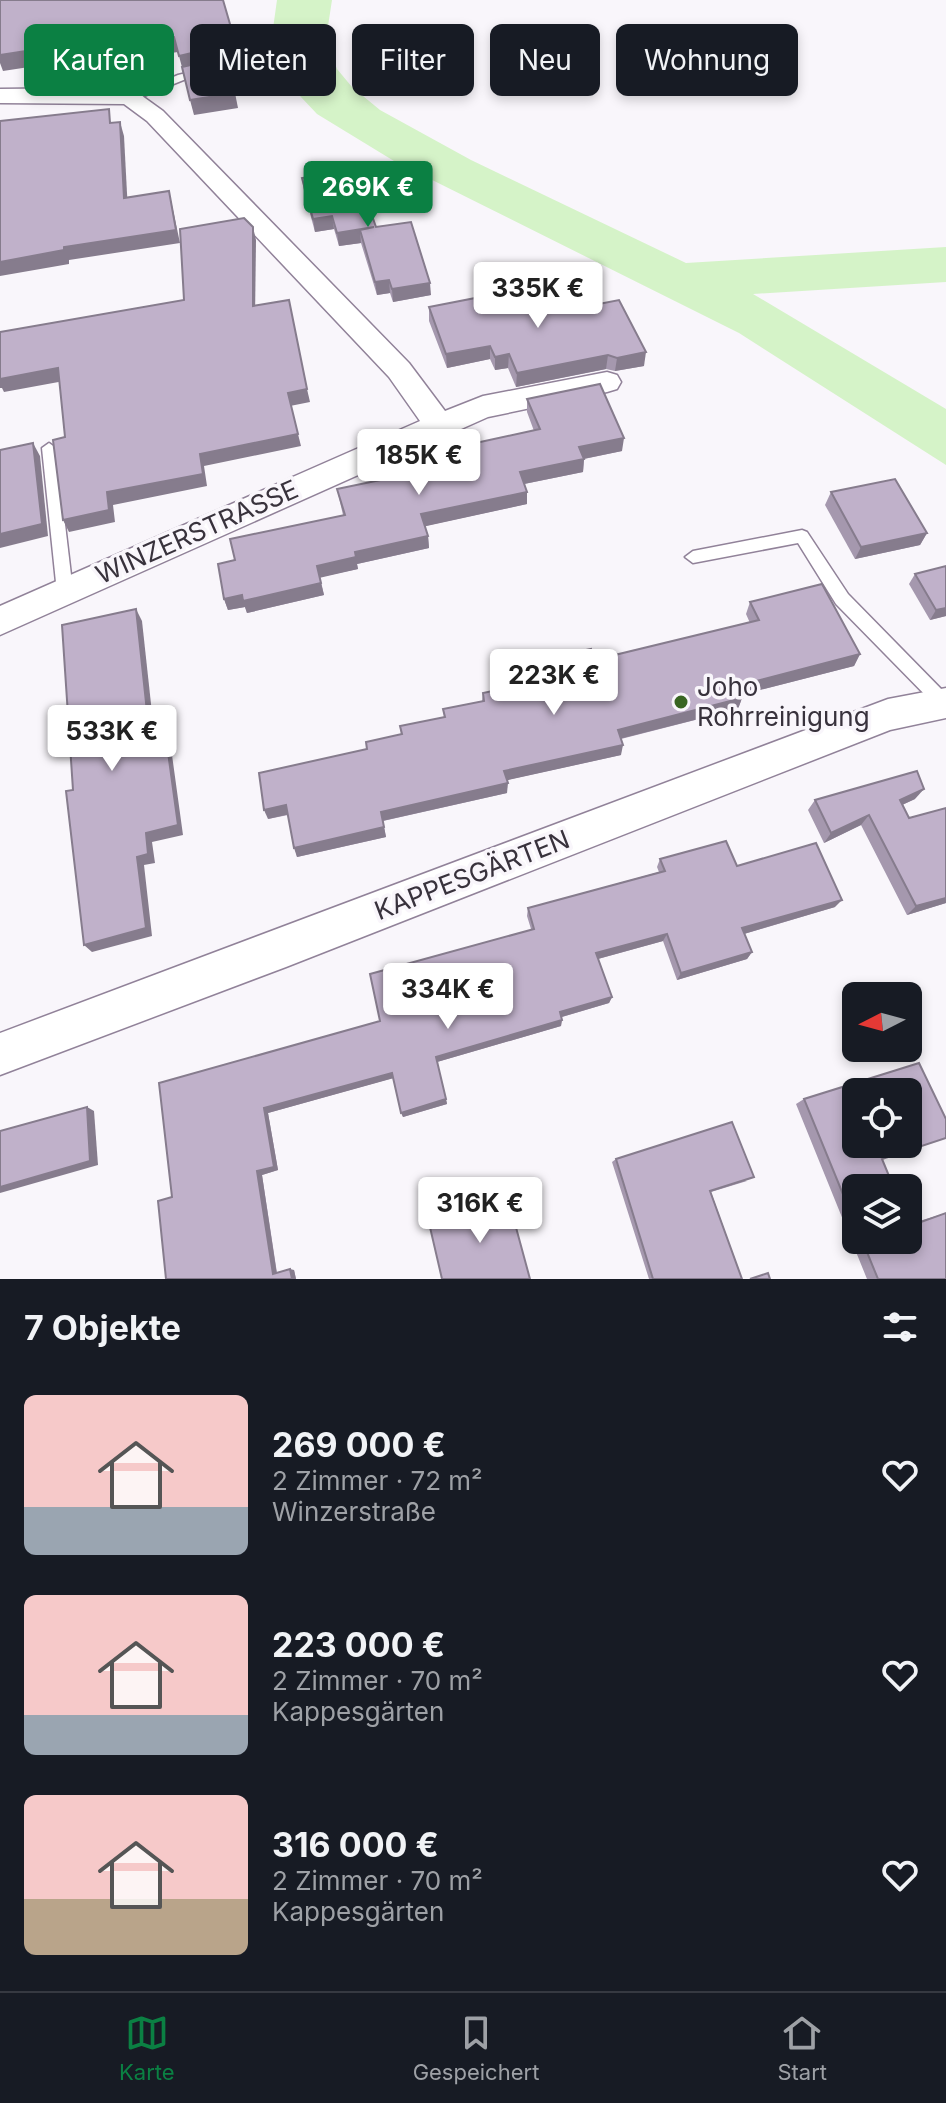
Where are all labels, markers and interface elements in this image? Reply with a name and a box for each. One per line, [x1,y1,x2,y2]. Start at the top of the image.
chip: Kaufen [24,24,174,96]
chip: Mieten [190,24,336,96]
chip: Filter [352,24,474,96]
chip: Neu [490,24,600,96]
chip: Wohnung [616,24,798,96]
pin: 269K € [303,161,433,229]
text: 269K € [322,171,414,202]
pin: 335K € [473,262,603,330]
text: 335K € [492,272,584,303]
pin: 185K € [354,429,484,497]
text: 185K € [375,439,463,470]
street label: WINZERSTRASSE [91,473,303,590]
pin: 223K € [489,649,619,717]
text: 223K € [508,659,600,690]
place label: Joho Rohrreinigung [697,671,870,732]
marker: Joho Rohrreinigung [672,693,690,711]
pin: 533K € [47,705,177,773]
text: 533K € [66,715,158,746]
street label: KAPPESGÄRTEN [370,823,574,926]
pin: 334K € [383,963,513,1031]
text: 334K € [401,973,495,1004]
north arrow [842,982,922,1062]
map controls [842,982,922,1254]
button: locate [842,1078,922,1158]
button: layers [842,1174,922,1254]
pin: 316K € [415,1177,545,1245]
text: 316K € [436,1187,524,1218]
icon: filters [878,1305,922,1349]
text: 7 Objekte [24,1307,181,1348]
text: 269 000 € [272,1424,446,1465]
icon: home [88,1427,184,1523]
icon: heart [878,1453,922,1497]
text: 2 Zimmer · 72 m² [272,1465,483,1496]
text: Winzerstraße [272,1496,436,1527]
text: 223 000 € [272,1624,445,1665]
icon: home [88,1627,184,1723]
icon: heart [878,1653,922,1697]
text: 2 Zimmer · 70 m² [272,1665,483,1696]
text: Kappesgärten [272,1696,444,1727]
text: 316 000 € [272,1824,439,1865]
icon: home [88,1827,184,1923]
icon: heart [878,1853,922,1897]
text: 2 Zimmer · 70 m² [272,1865,483,1896]
text: Kappesgärten [272,1896,444,1927]
tab: Karte [119,2011,175,2085]
tab: Gespeichert [413,2011,539,2085]
tab: Start [777,2011,827,2085]

